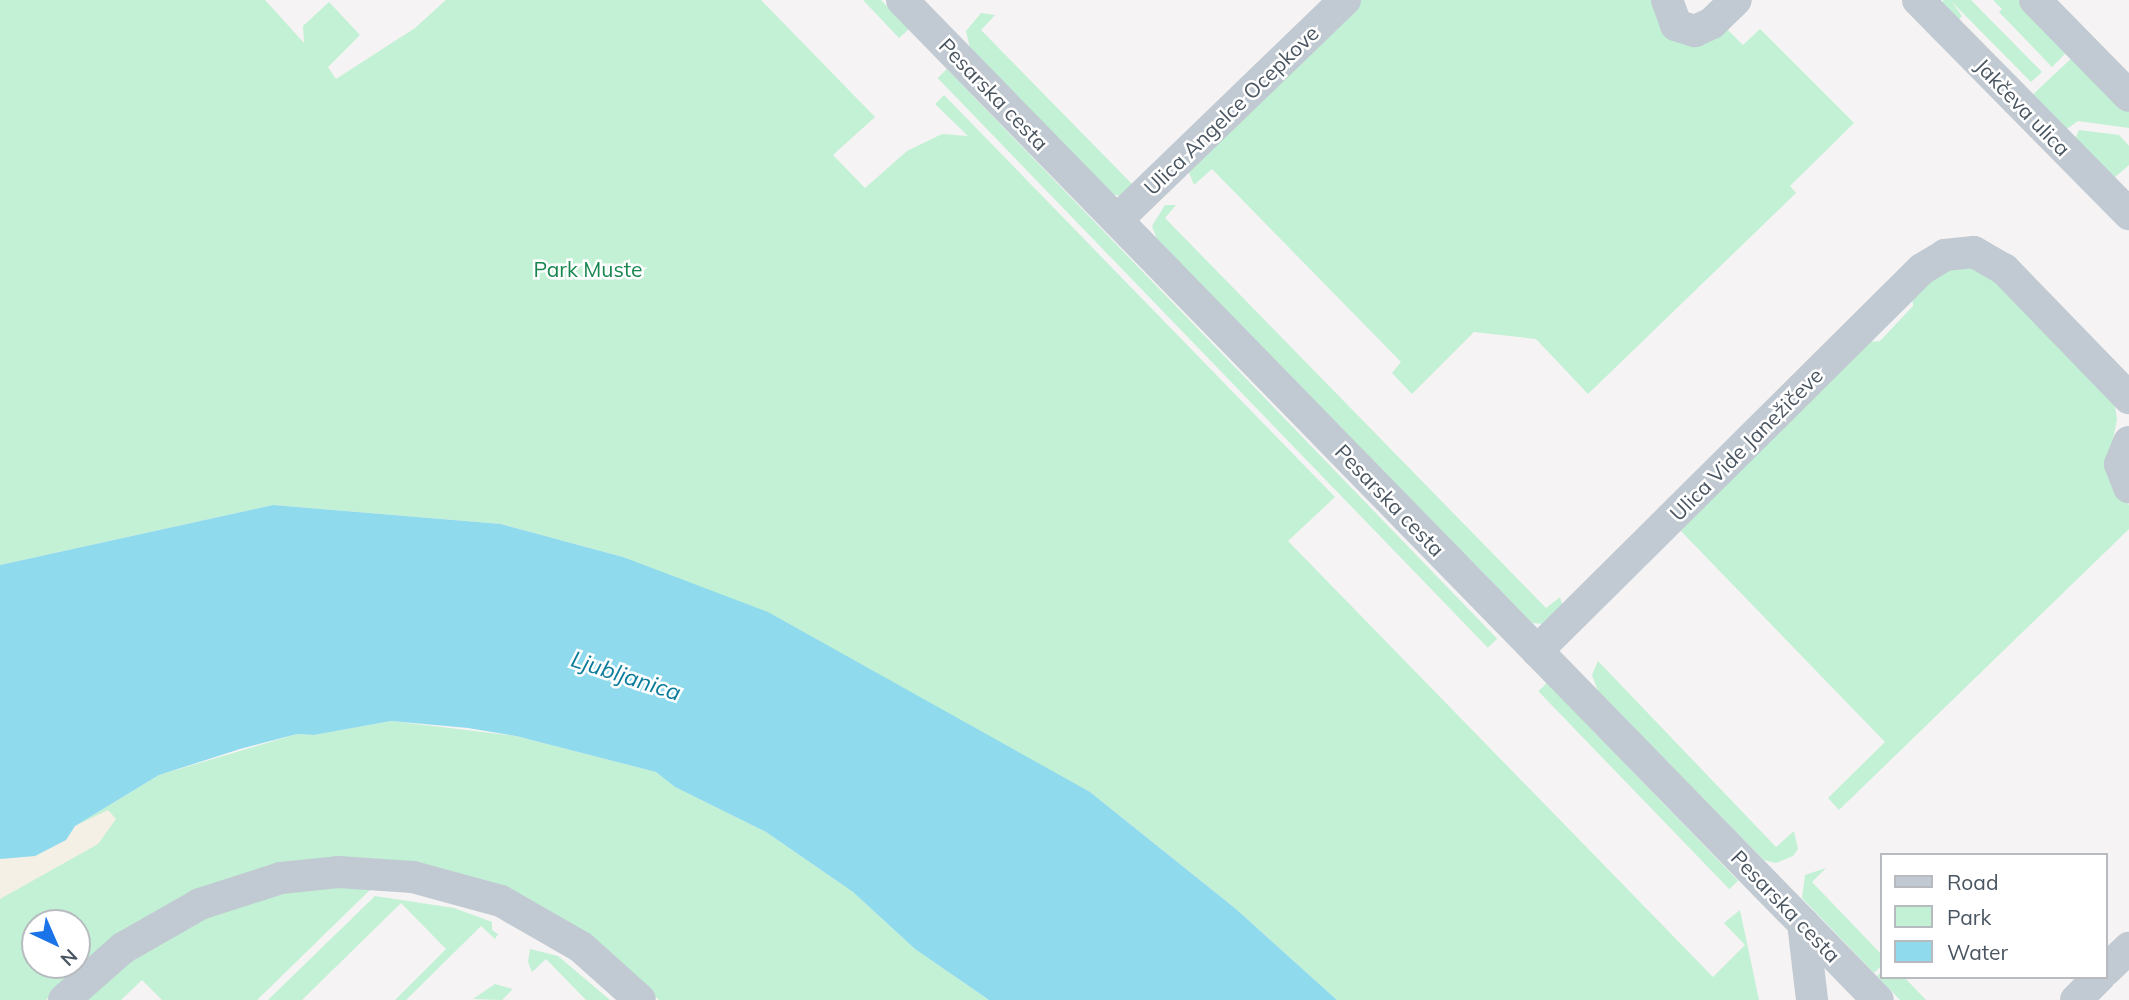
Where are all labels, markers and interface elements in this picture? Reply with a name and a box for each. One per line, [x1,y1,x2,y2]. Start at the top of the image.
street label: Ulica Angelce Ocepkove [1138,20,1324,200]
street label: Pesarska cesta [934,33,1054,155]
street label: Jakčeva ulica [1970,53,2076,161]
park label: Park Muste [534,256,642,282]
street label: Ulica Vide Janežičeve [1664,362,1828,526]
street label: Pesarska cesta [1330,439,1450,561]
water label: Ljubljanica [568,645,684,707]
street label: Pesarska cesta [1726,845,1846,967]
legend [1881,853,2108,979]
text: Road [1947,869,1998,895]
text: Park [1947,904,1991,930]
north arrow [21,909,91,979]
text: Water [1947,939,2008,965]
text: N [56,944,83,971]

